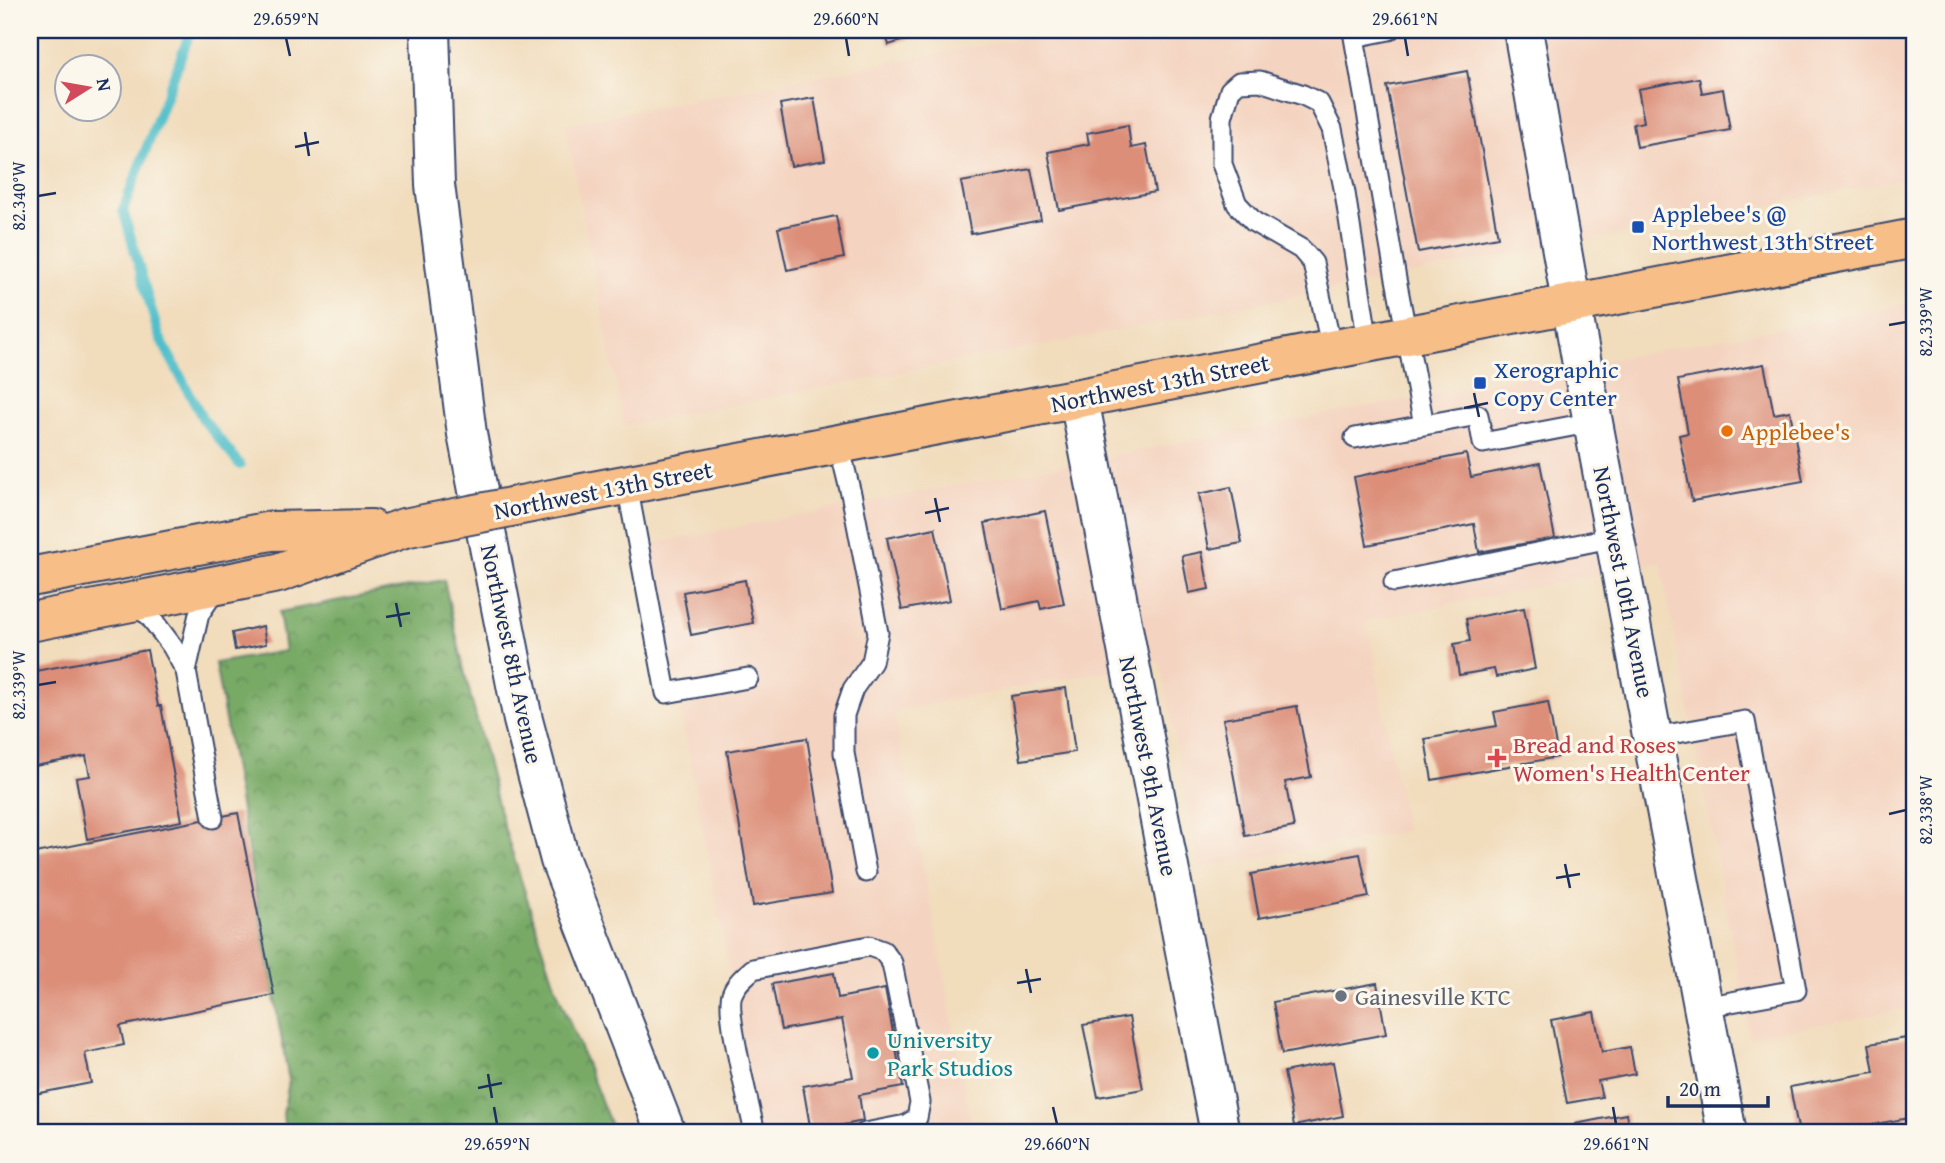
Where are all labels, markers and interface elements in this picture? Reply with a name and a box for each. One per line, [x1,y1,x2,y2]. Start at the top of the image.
text: 29.659°N [253,5,319,32]
text: 29.660°N [813,5,879,32]
text: 29.661°N [1372,5,1438,32]
north arrow [52,52,122,122]
text: N [90,76,120,94]
text: 82.340°W [5,161,32,231]
place label: Applebee's @ Northwest 13th Street [1652,196,1874,259]
marker: Applebee's @ Northwest 13th Street [1630,219,1646,235]
text: 82.339°W [1912,287,1939,357]
street label: Northwest 13th Street [1048,345,1273,421]
place label: Xerographic Copy Center [1494,352,1619,415]
marker: Xerographic Copy Center [1472,375,1488,391]
place label: Applebee's [1741,414,1850,449]
marker: Applebee's [1719,423,1735,439]
street label: Northwest 13th Street [491,452,716,528]
street label: Northwest 10th Avenue [1584,463,1664,701]
street label: Northwest 8th Avenue [472,541,552,767]
text: 82.339°W [5,650,32,720]
street label: Northwest 9th Avenue [1111,653,1187,879]
place label: Bread and Roses Women's Health Center [1513,727,1750,790]
marker: Bread and Roses Women's Health Center [1487,748,1507,768]
text: 82.338°W [1912,775,1939,845]
place label: Gainesville KTC [1355,979,1511,1014]
marker: Gainesville KTC [1333,988,1349,1004]
place label: University Park Studios [887,1022,1013,1085]
marker: University Park Studios [865,1045,881,1061]
scale bar [1668,1065,1768,1109]
text: 20 m [1679,1073,1721,1104]
text: 29.659°N [464,1130,530,1157]
text: 29.660°N [1024,1130,1090,1157]
text: 29.661°N [1583,1130,1649,1157]

